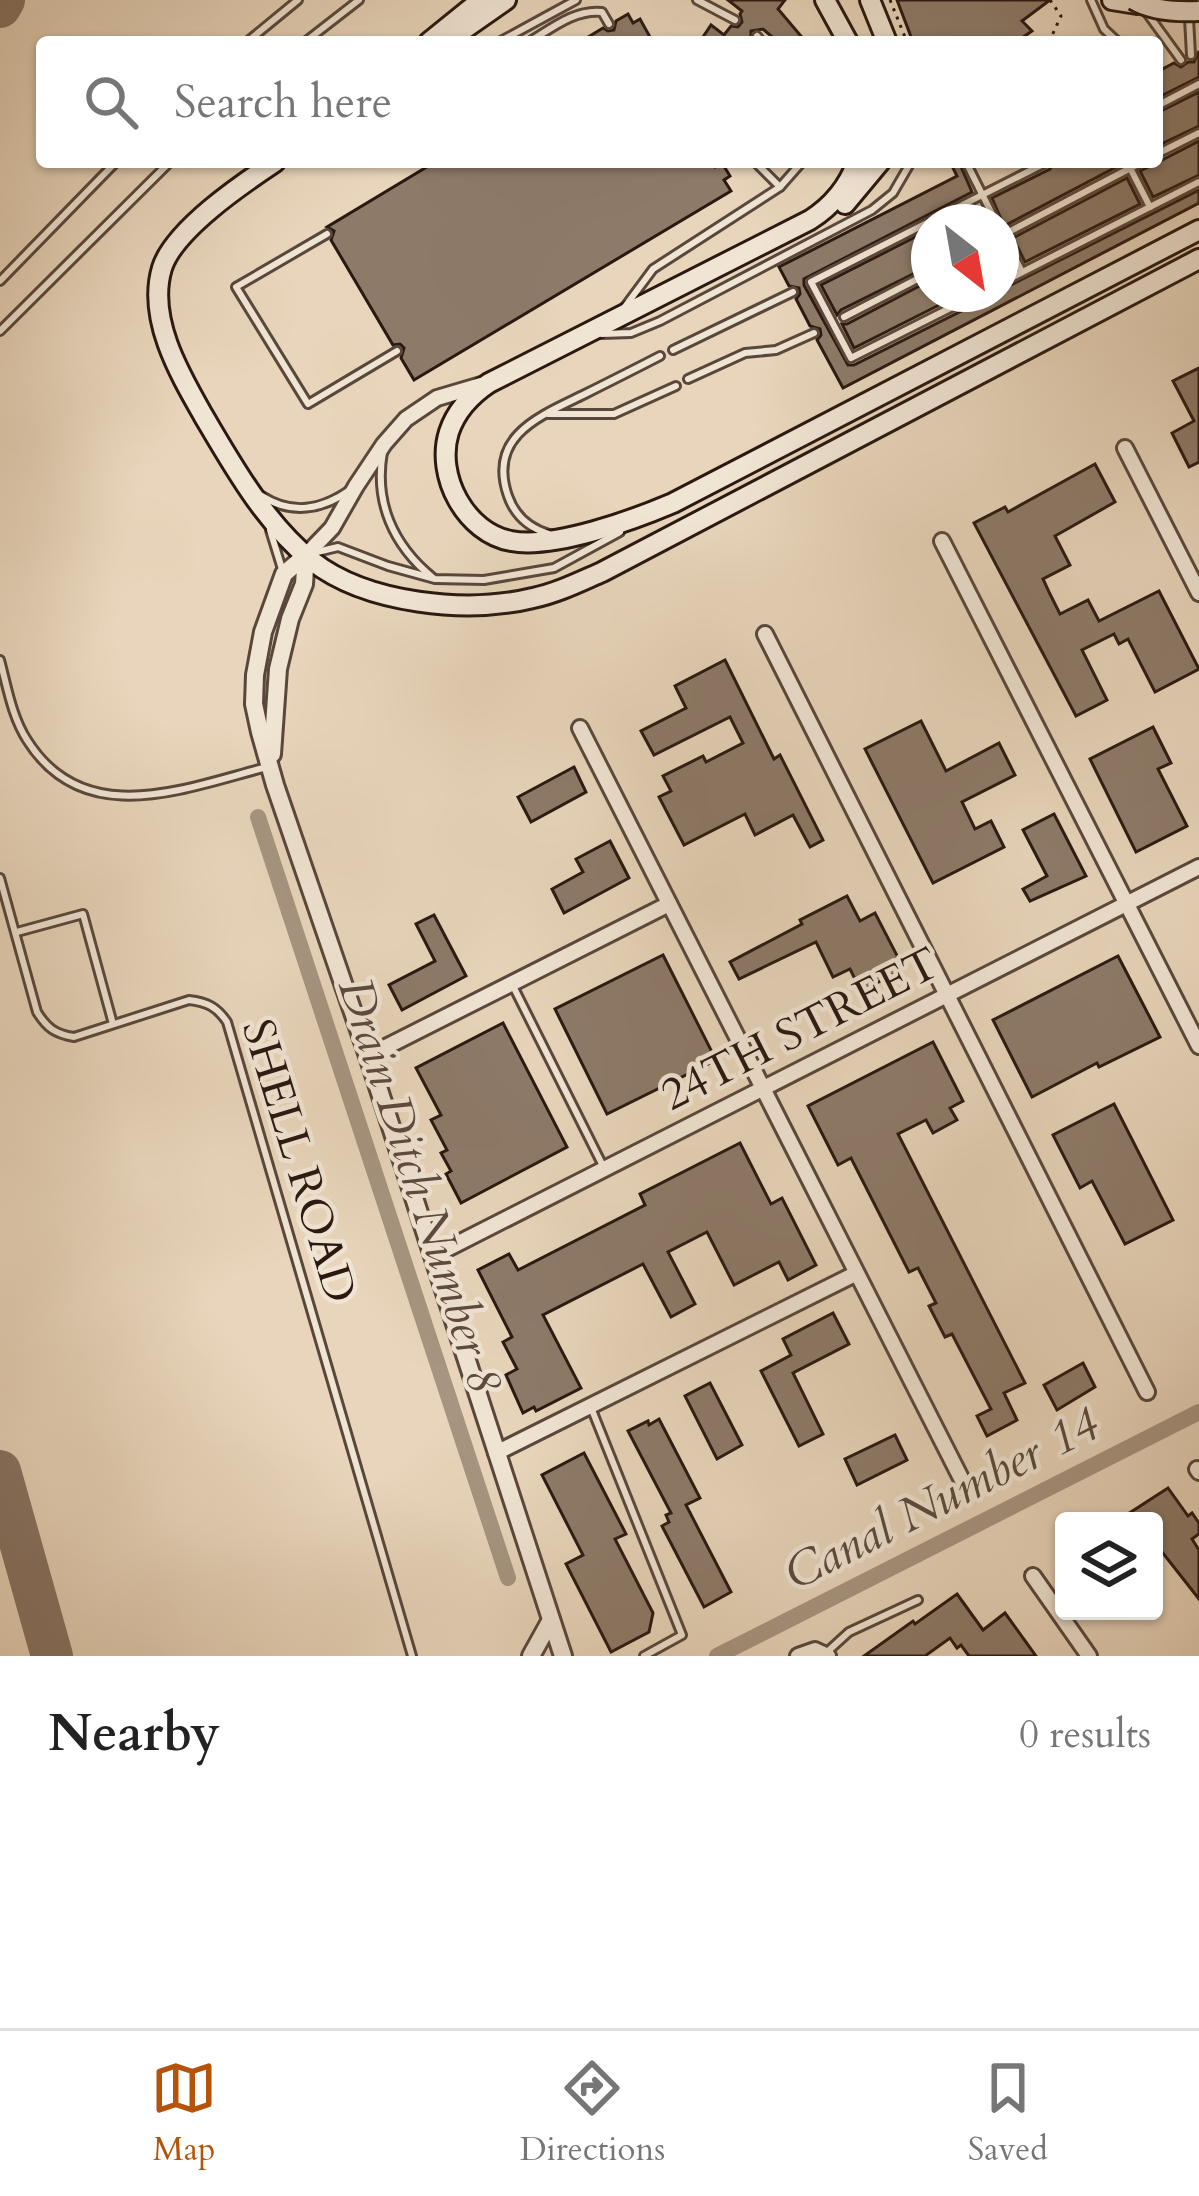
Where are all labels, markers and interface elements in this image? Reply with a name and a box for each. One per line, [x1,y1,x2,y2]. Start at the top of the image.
search box [36,36,1163,168]
icon: search [78,69,144,135]
text: Search here [174,72,392,133]
north arrow [911,204,1019,312]
street label: 24TH STREET [651,933,949,1125]
water label: Drain Ditch Number 8 [322,970,518,1401]
street label: SHELL ROAD [227,1012,371,1310]
water label: Canal Number 14 [773,1391,1110,1606]
map controls [1055,1512,1163,1620]
button: layers [1055,1512,1163,1620]
text: Nearby [48,1699,220,1769]
text: 0 results [1019,1708,1151,1761]
tab: Map [151,2055,217,2172]
tab: Directions [520,2055,665,2172]
tab: Saved [968,2055,1048,2172]

